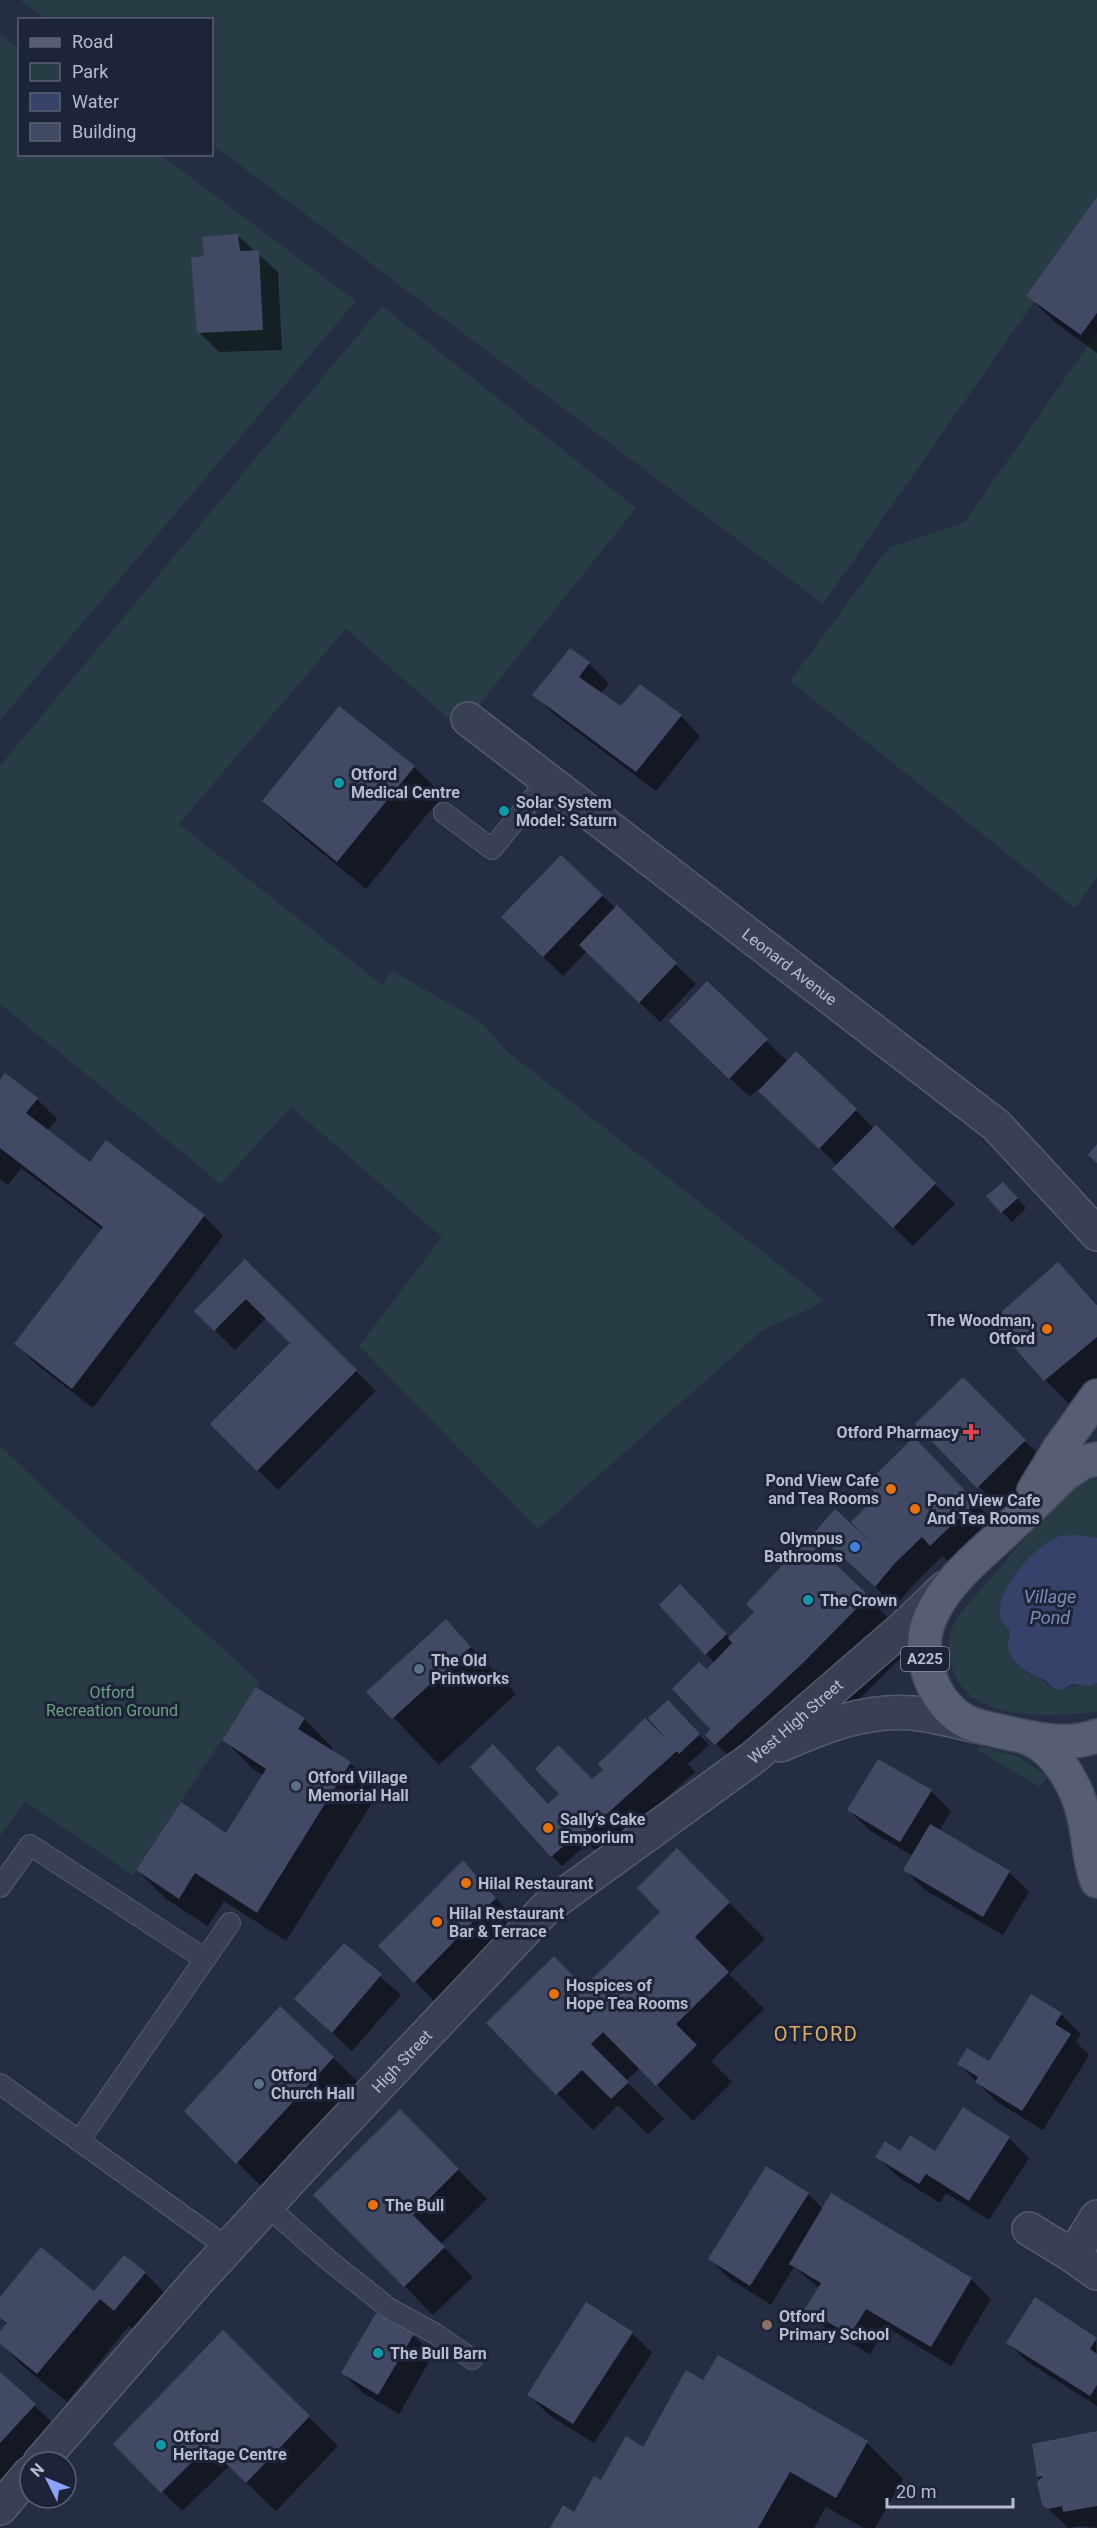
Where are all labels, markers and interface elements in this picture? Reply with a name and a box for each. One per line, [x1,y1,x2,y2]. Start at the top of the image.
legend [18,18,213,156]
text: Road [72,31,113,52]
text: Park [72,61,109,82]
text: Water [72,91,119,112]
text: Building [72,121,136,142]
place label: Otford Medical Centre [351,765,460,802]
marker: Otford Medical Centre [332,776,346,790]
place label: Solar System Model: Saturn [516,793,617,830]
marker: Solar System Model: Saturn [497,804,511,818]
street label: Leonard Avenue [739,924,841,1009]
place label: The Woodman, Otford [927,1311,1035,1348]
marker: The Woodman, Otford [1040,1322,1054,1336]
place label: Otford Pharmacy [837,1423,960,1442]
marker: Otford Pharmacy [964,1425,978,1439]
place label: Pond View Cafe and Tea Rooms [766,1471,879,1508]
marker: Pond View Cafe and Tea Rooms [884,1482,898,1496]
place label: Pond View Cafe And Tea Rooms [927,1491,1041,1528]
marker: Pond View Cafe And Tea Rooms [908,1502,922,1516]
place label: Olympus Bathrooms [764,1529,843,1566]
marker: Olympus Bathrooms [848,1540,862,1554]
water label: Village Pond [1024,1586,1076,1628]
place label: The Crown [820,1591,897,1610]
marker: The Crown [801,1593,815,1607]
road number: A225 [901,1647,949,1671]
place label: The Old Printworks [431,1651,509,1688]
marker: The Old Printworks [412,1662,426,1676]
street label: West High Street [744,1675,846,1767]
park label: Otford Recreation Ground [46,1683,178,1720]
place label: Otford Village Memorial Hall [308,1768,409,1805]
marker: Otford Village Memorial Hall [289,1779,303,1793]
place label: Sally’s Cake Emporium [560,1810,646,1847]
marker: Sally’s Cake Emporium [541,1821,555,1835]
place label: Hilal Restaurant [478,1874,594,1893]
marker: Hilal Restaurant [459,1876,473,1890]
place label: Hilal Restaurant Bar & Terrace [449,1904,565,1941]
marker: Hilal Restaurant Bar & Terrace [430,1915,444,1929]
place label: Hospices of Hope Tea Rooms [566,1976,688,2013]
marker: Hospices of Hope Tea Rooms [547,1987,561,2001]
district label: OTFORD [774,2022,858,2046]
street label: High Street [368,2026,436,2096]
place label: Otford Church Hall [271,2066,355,2103]
marker: Otford Church Hall [252,2077,266,2091]
place label: The Bull [385,2196,444,2215]
marker: The Bull [366,2198,380,2212]
place label: Otford Primary School [779,2307,889,2344]
marker: Otford Primary School [760,2318,774,2332]
place label: The Bull Barn [390,2344,487,2363]
marker: The Bull Barn [371,2346,385,2360]
place label: Otford Heritage Centre [173,2427,287,2464]
marker: Otford Heritage Centre [154,2438,168,2452]
north arrow [18,2450,78,2510]
text: N [27,2460,48,2481]
scale bar [887,2471,1013,2509]
text: 20 m [896,2481,936,2502]

